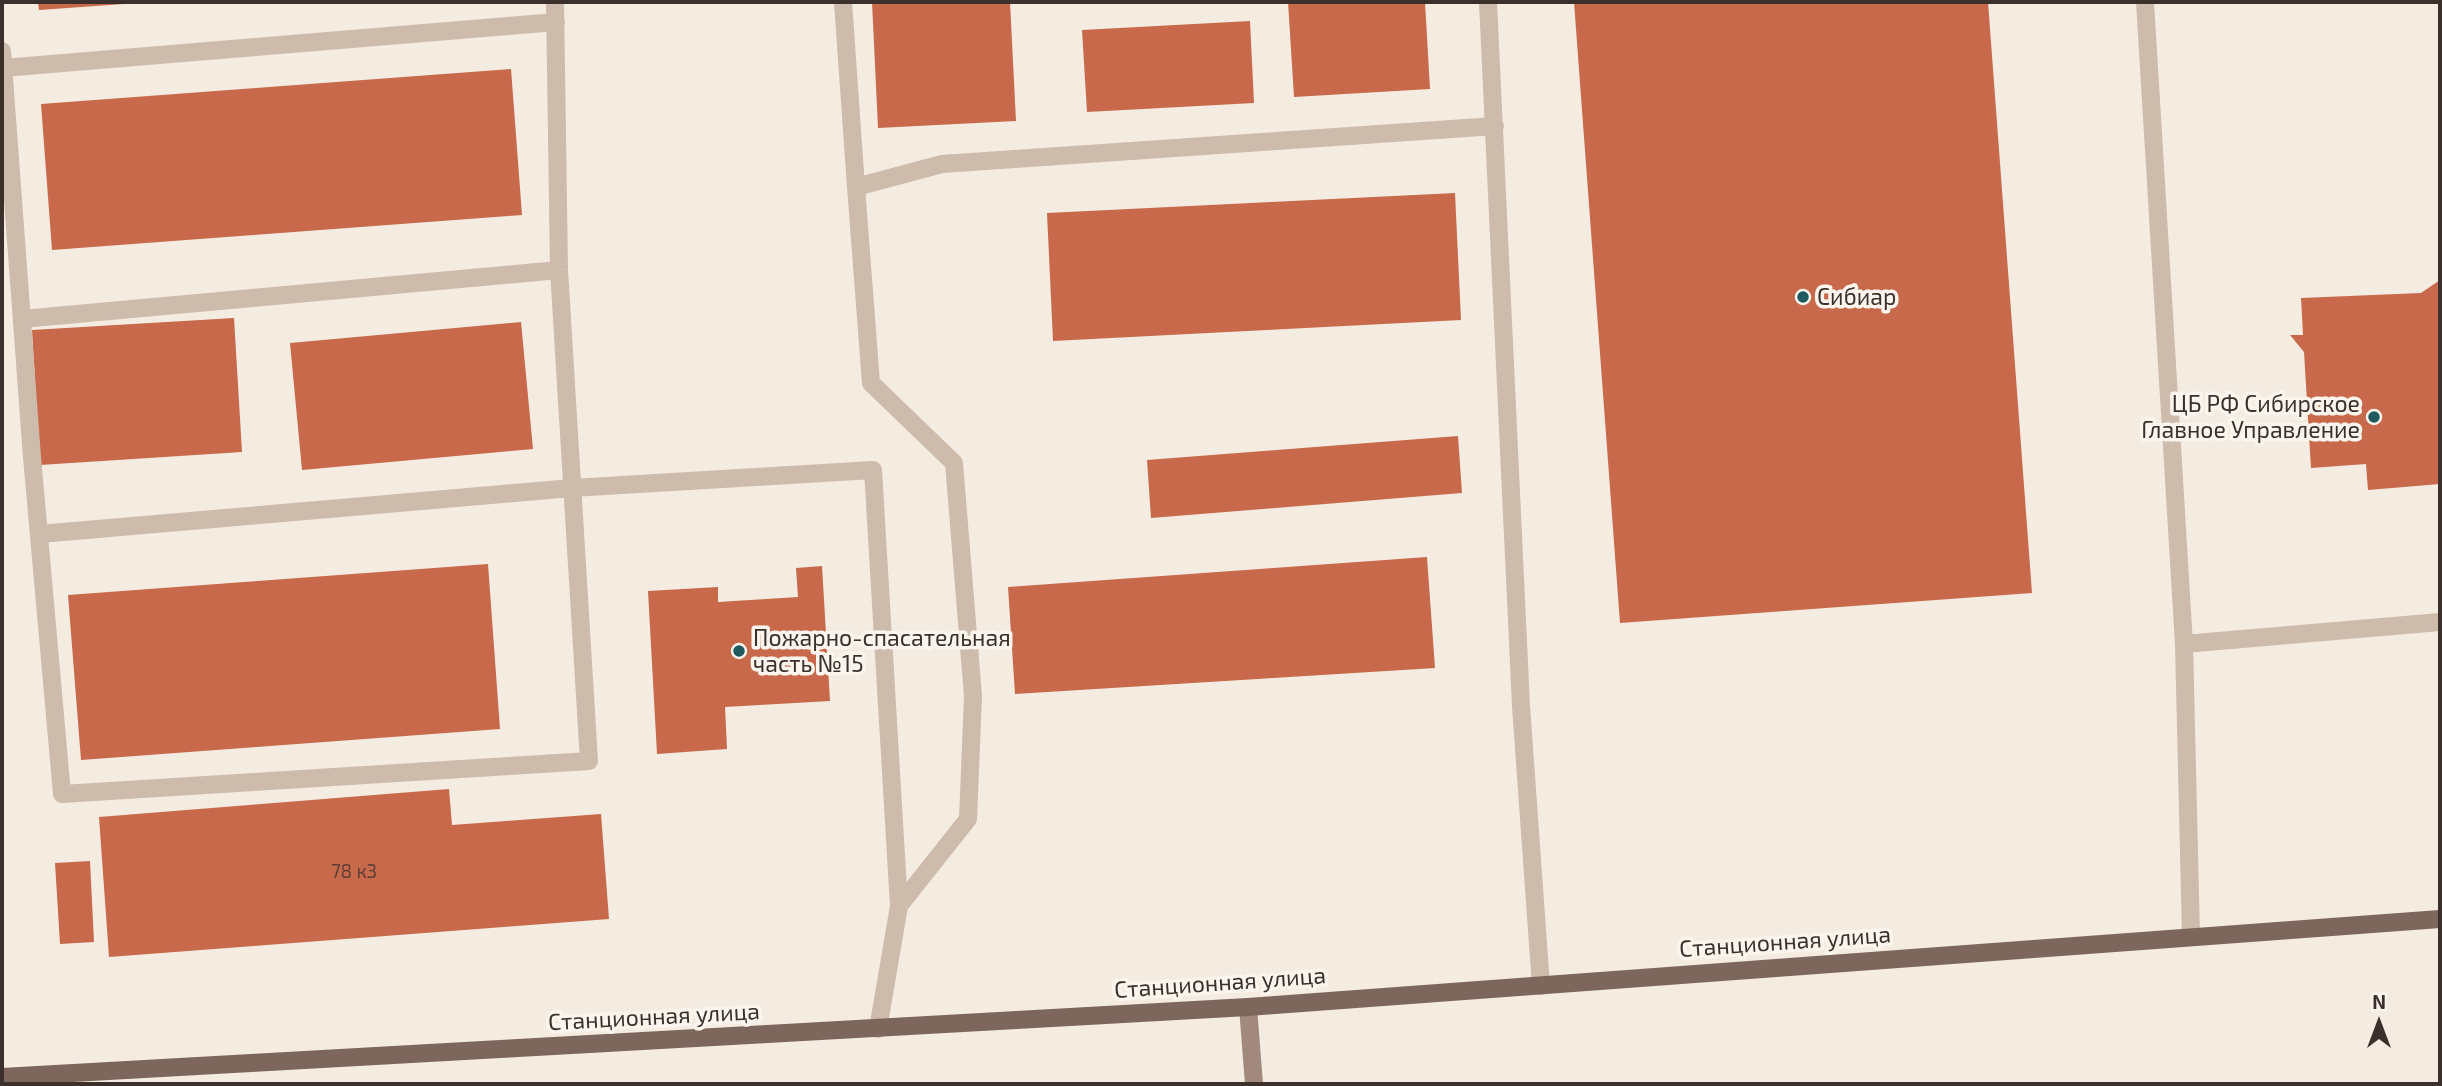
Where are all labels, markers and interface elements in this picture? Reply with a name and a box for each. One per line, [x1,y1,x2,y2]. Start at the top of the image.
place label: Сибиар [1817,283,1896,311]
marker: Сибиар [1795,289,1811,305]
place label: ЦБ РФ Сибирское Главное Управление [2141,390,2360,444]
marker: ЦБ РФ Сибирское Главное Управление [2366,409,2382,425]
place label: Пожарно-спасательная часть №15 [753,624,1011,678]
marker: Пожарно-спасательная часть №15 [731,643,747,659]
house number: 78 к3 [331,861,377,883]
street label: Станционная улица [1678,921,1892,963]
street label: Станционная улица [1113,962,1327,1004]
north arrow [2344,988,2414,1058]
text: N [2372,990,2386,1013]
street label: Станционная улица [547,998,761,1036]

